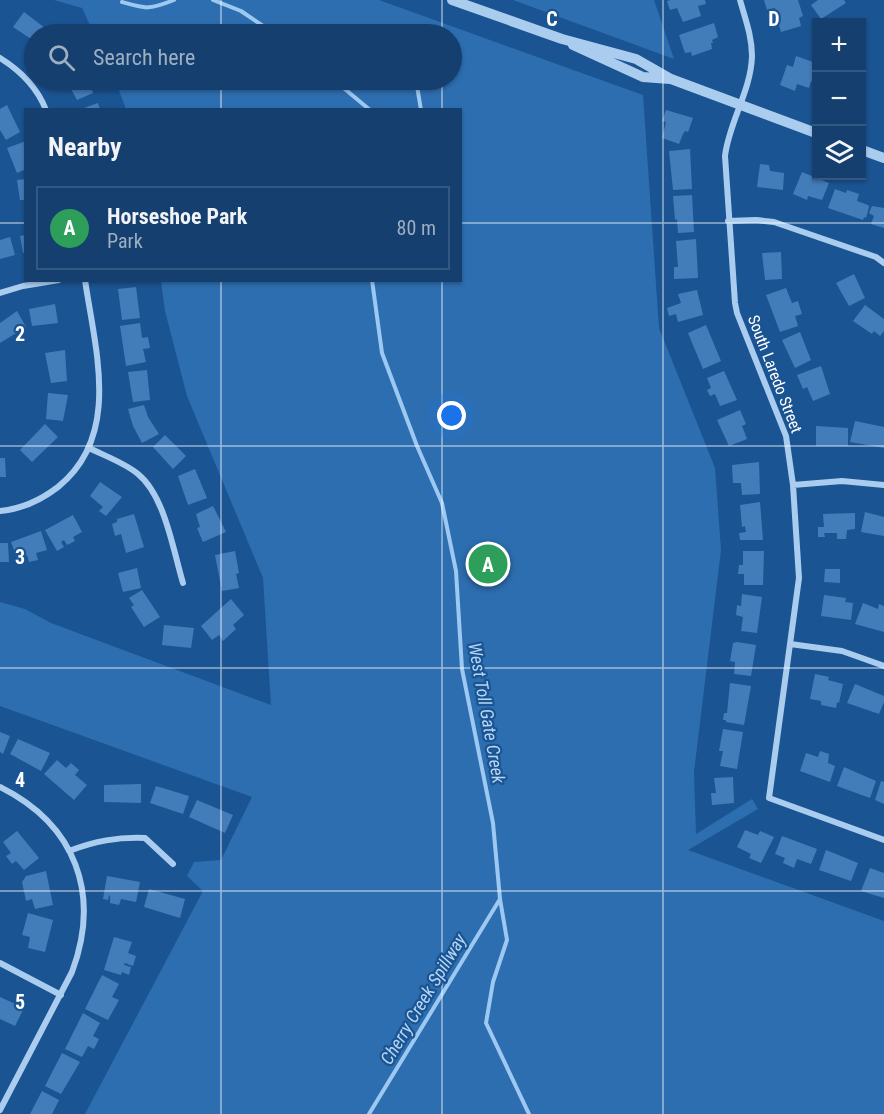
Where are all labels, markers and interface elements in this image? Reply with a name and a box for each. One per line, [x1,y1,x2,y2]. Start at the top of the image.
text: C [546,7,558,31]
text: D [768,7,780,31]
map controls [812,18,866,180]
button: + [812,18,866,72]
search box [24,24,462,90]
icon: search [45,41,78,74]
text: Search here [93,45,195,70]
button: − [812,72,866,126]
button: layers [812,126,866,180]
text: Nearby [48,132,122,162]
text: Horseshoe Park [107,204,247,229]
text: A [64,216,75,240]
text: 80 m [397,216,436,240]
text: Park [107,229,143,253]
street label: South Laredo Street [744,312,806,436]
text: 2 [15,322,25,346]
your location [437,401,466,430]
pin: A [468,542,508,586]
text: 3 [15,545,25,569]
water label: West Toll Gate Creek [464,641,510,786]
text: 4 [15,768,25,792]
water label: Cherry Creek Spillway [376,929,471,1068]
text: 5 [15,990,25,1014]

